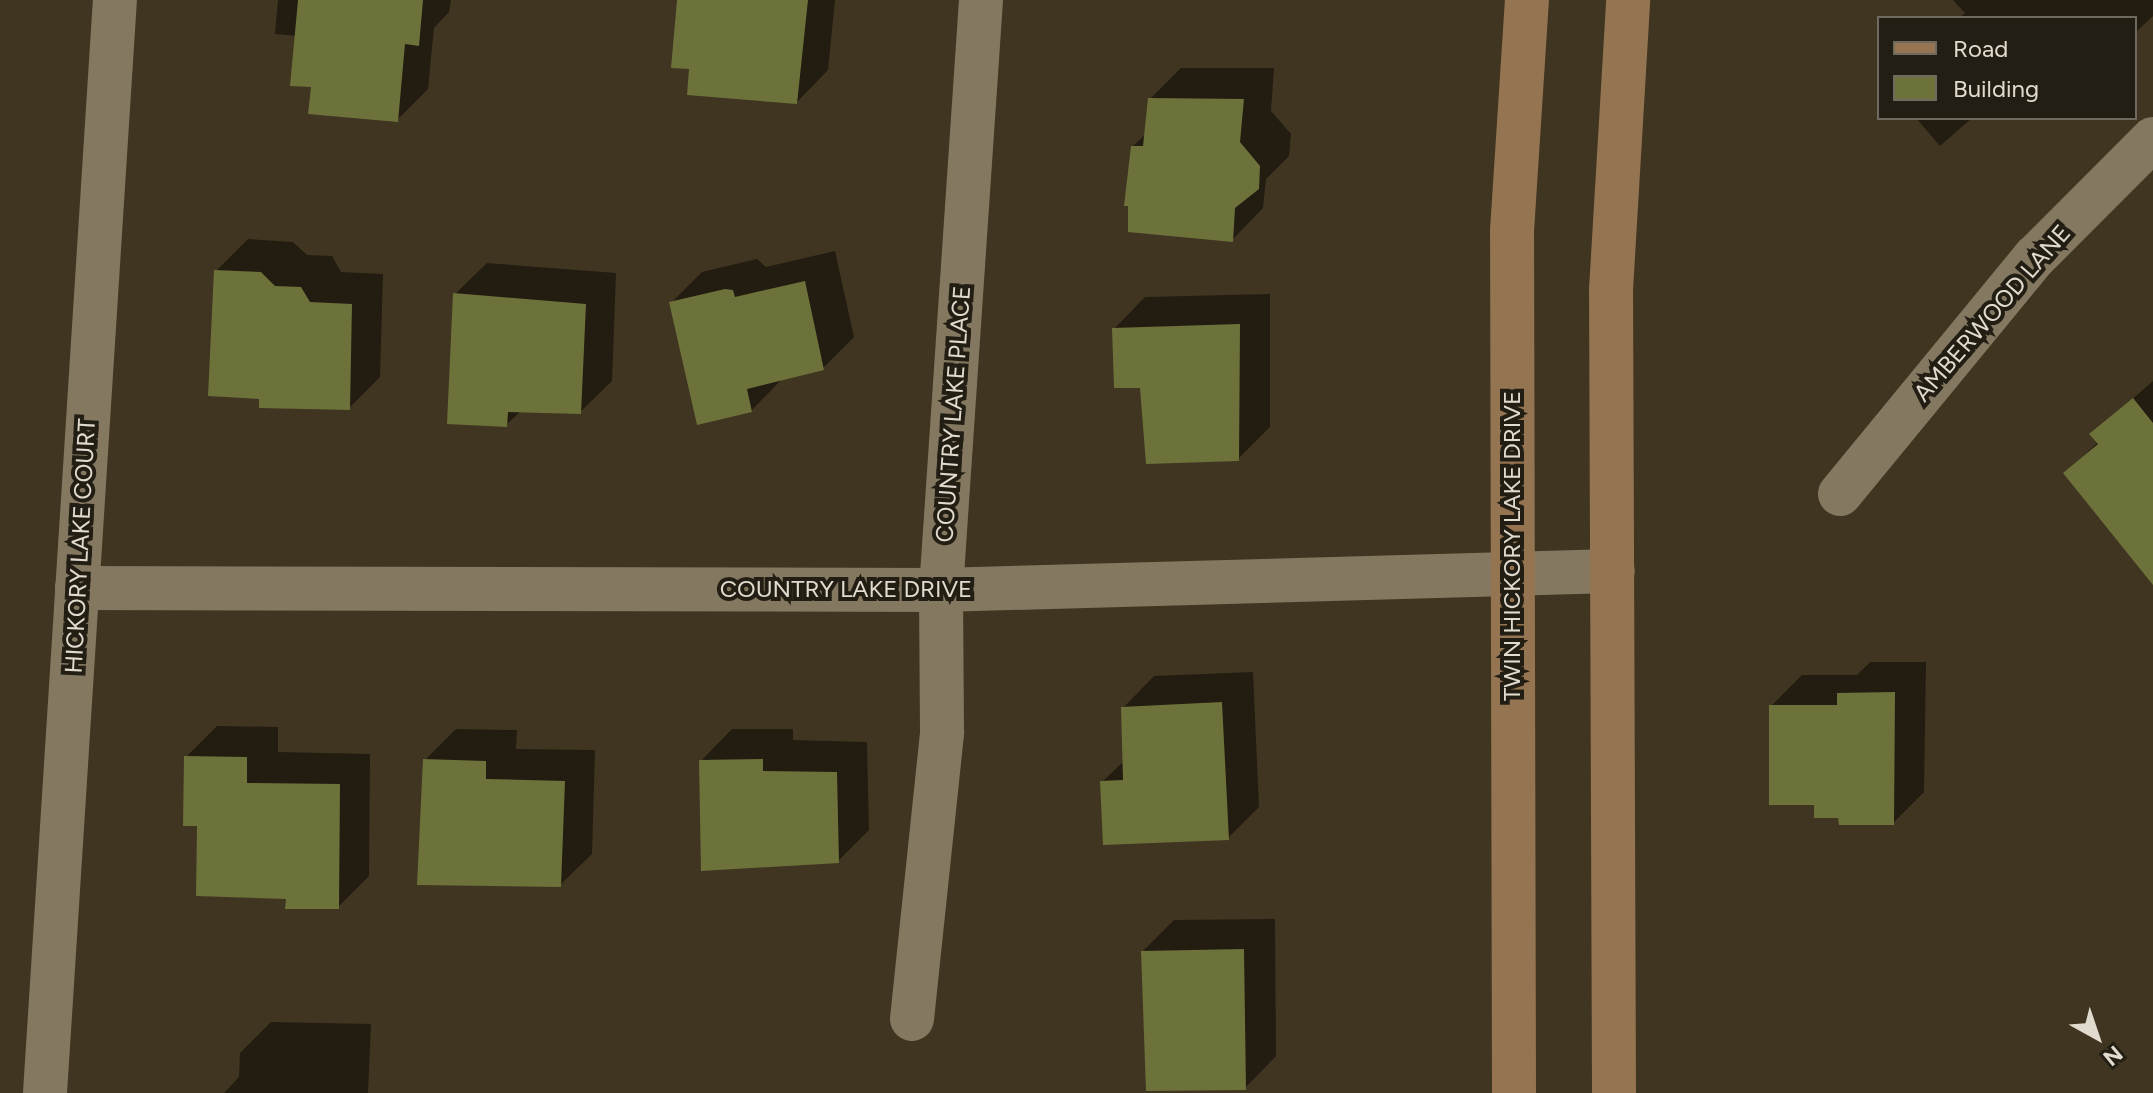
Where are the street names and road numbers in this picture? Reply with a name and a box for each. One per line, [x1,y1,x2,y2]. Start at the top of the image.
street label: AMBERWOOD LANE [1907,219,2077,407]
street label: COUNTRY LAKE PLACE [930,285,976,543]
street label: TWIN HICKORY LAKE DRIVE [1498,391,1526,701]
street label: HICKORY LAKE COURT [59,418,101,674]
street label: COUNTRY LAKE DRIVE [720,575,972,603]

